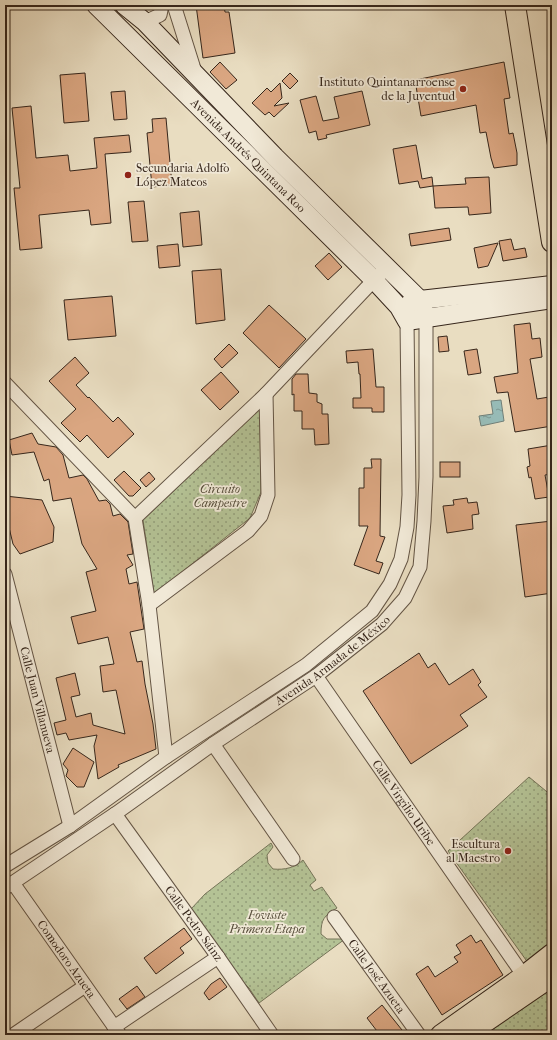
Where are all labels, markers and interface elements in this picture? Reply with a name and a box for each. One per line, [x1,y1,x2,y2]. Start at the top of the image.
place label: Instituto Quintanarroense de la Juventud [319,75,455,103]
marker: Instituto Quintanarroense de la Juventud [458,84,468,94]
street label: Avenida Andrés Quintana Roo [187,95,308,215]
place label: Secundaria Adolfo López Mateos [136,161,229,189]
marker: Secundaria Adolfo López Mateos [123,170,133,180]
park label: Circuito Campestre [194,482,248,510]
street label: Avenida Armada de México [272,613,393,709]
street label: Calle Juan Villanueva [17,645,58,755]
street label: Calle Virgilio Uribe [369,757,438,848]
place label: Escultura al Maestro [446,837,500,865]
marker: Escultura al Maestro [503,846,513,856]
street label: Calle Pedro Sáinz [162,883,226,964]
park label: Fovisste Primera Etapa [228,908,305,936]
street label: Comodoro Azueta [34,917,99,1001]
street label: Calle José Azueta [345,937,408,1016]

